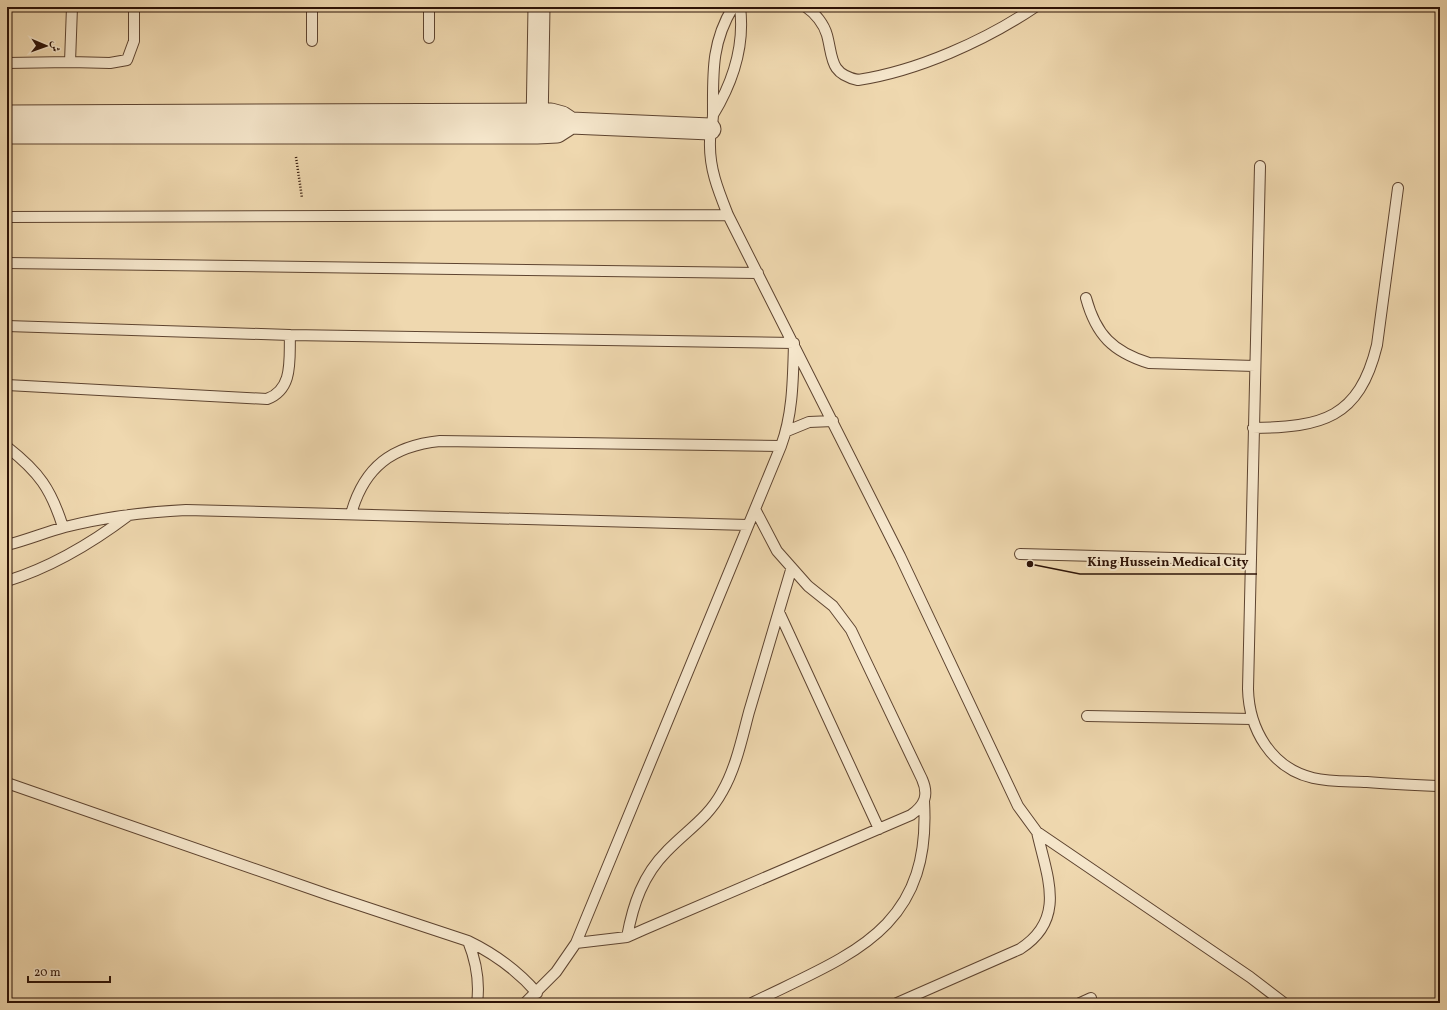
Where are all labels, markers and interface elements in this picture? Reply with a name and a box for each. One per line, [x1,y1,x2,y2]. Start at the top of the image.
north arrow [26,26,66,66]
text: ش [47,41,62,52]
callout: King Hussein Medical City [1080,549,1257,574]
text: King Hussein Medical City [1087,554,1249,572]
scale bar [28,958,110,984]
text: 20 m [34,965,61,981]

